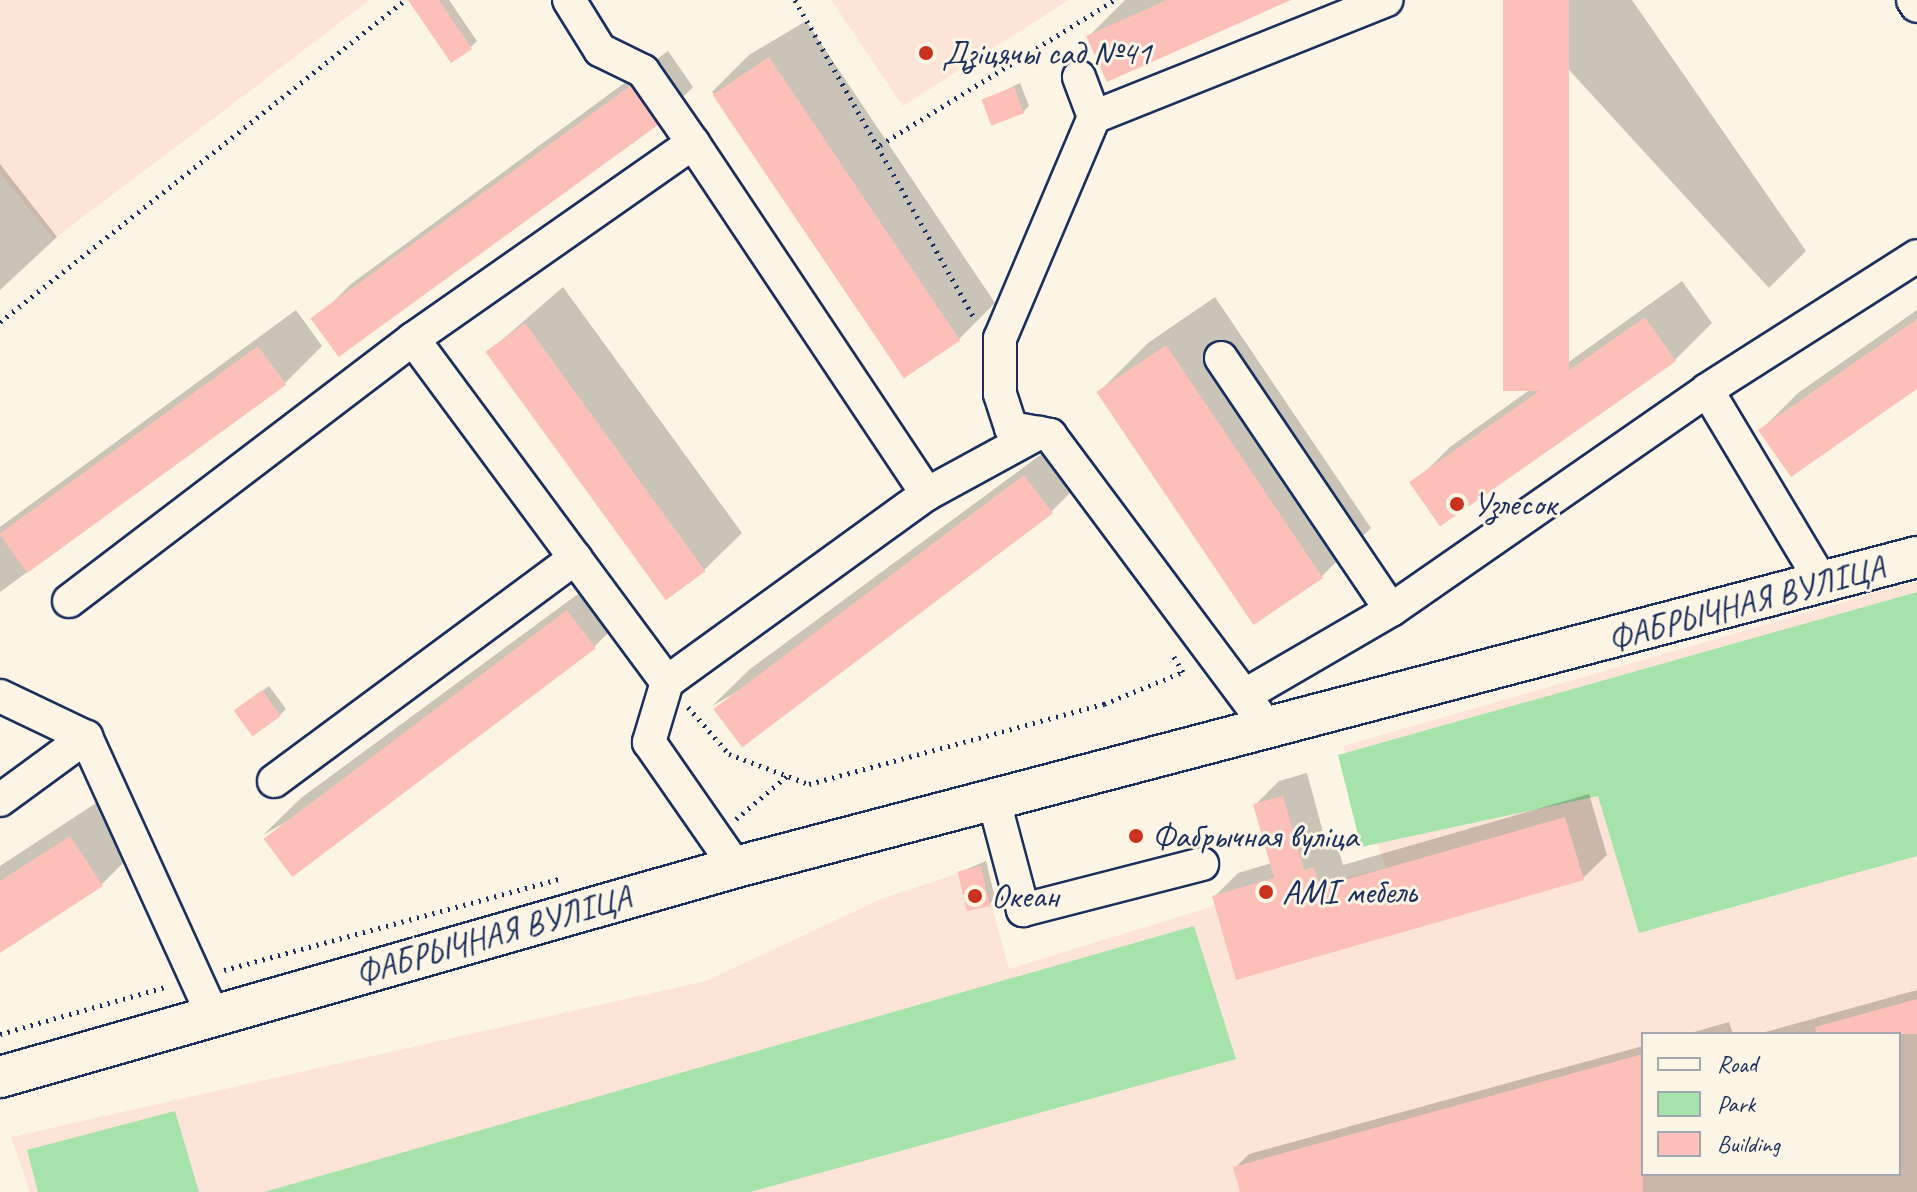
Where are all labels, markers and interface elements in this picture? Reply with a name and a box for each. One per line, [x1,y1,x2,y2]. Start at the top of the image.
place label: Дзіцячы сад №41 [942,33,1152,73]
marker: Дзіцячы сад №41 [917,44,935,62]
place label: Узлесок [1473,484,1556,524]
marker: Узлесок [1448,495,1466,513]
street label: ФАБРЫЧНАЯ ВУЛІЦА [1605,547,1887,659]
place label: Фабрычная вуліца [1152,816,1356,856]
marker: Фабрычная вуліца [1127,827,1145,845]
place label: AMI мебель [1282,872,1417,912]
place label: Океан [991,876,1059,916]
street label: ФАБРЫЧНАЯ ВУЛІЦА [352,877,634,993]
marker: AMI мебель [1257,883,1275,901]
marker: Океан [966,887,984,905]
legend [1641,1032,1901,1176]
text: Road [1717,1049,1757,1079]
text: Park [1717,1089,1755,1119]
text: Building [1717,1129,1780,1159]

